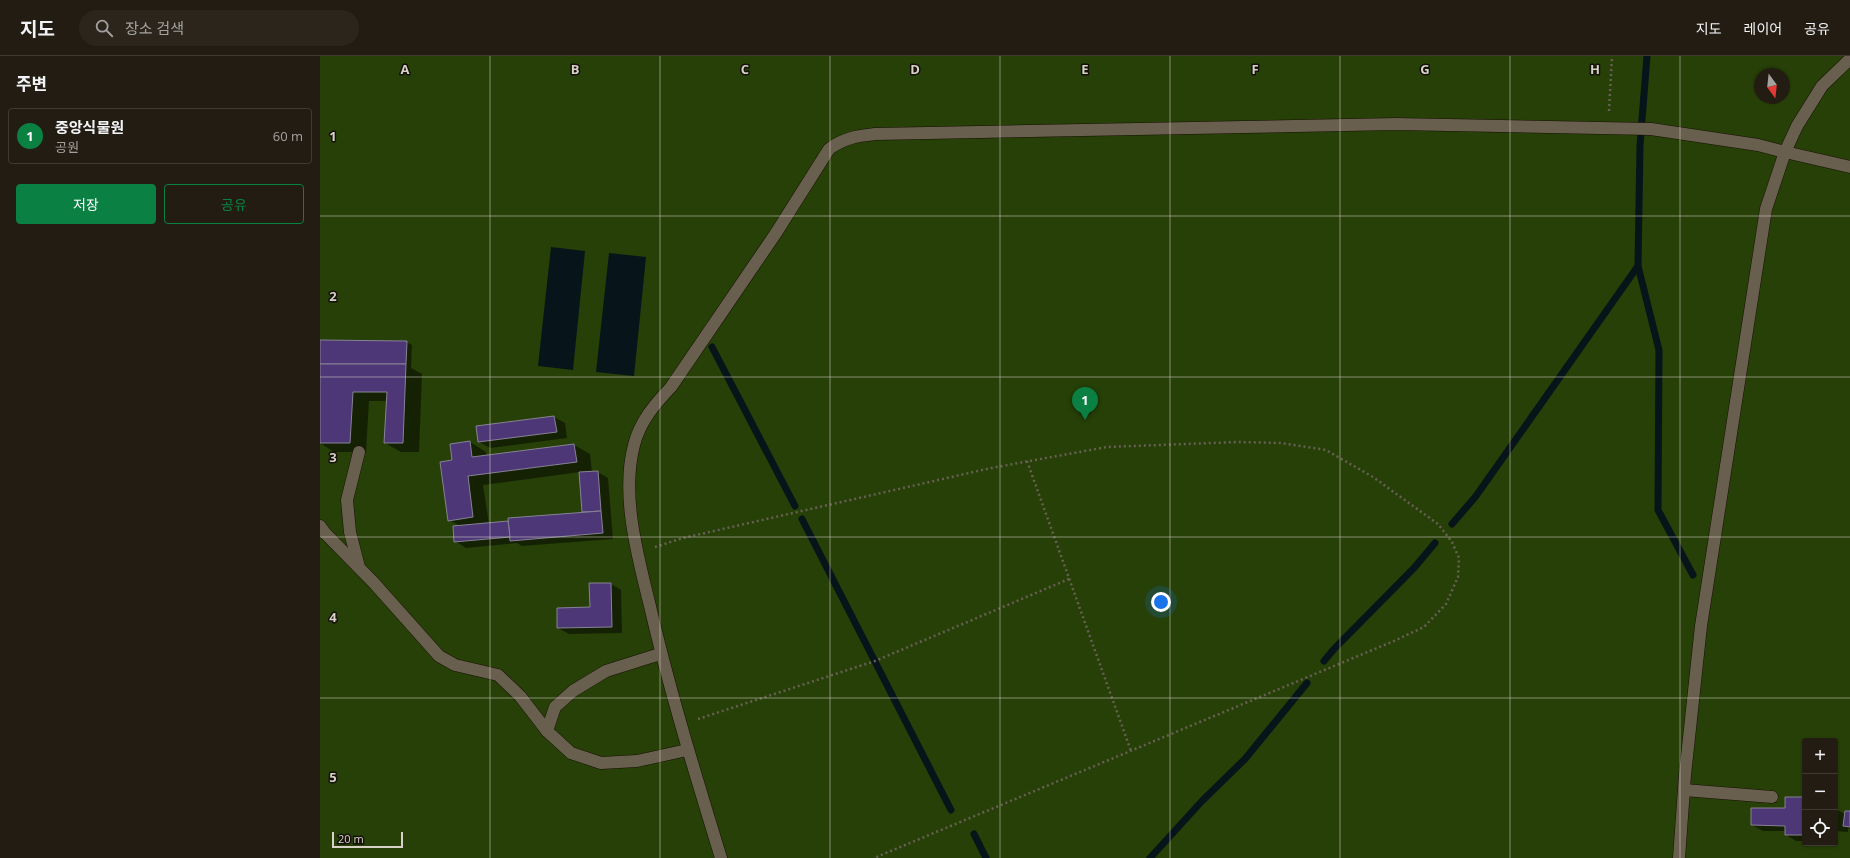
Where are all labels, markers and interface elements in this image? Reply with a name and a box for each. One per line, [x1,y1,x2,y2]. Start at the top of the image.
search box [79,10,359,46]
text: 지도 [20,16,55,42]
icon: search [93,17,115,39]
text: 장소 검색 [125,18,184,38]
text: 지도 [1696,19,1722,38]
text: 레이어 [1744,19,1782,38]
text: 공유 [1804,19,1830,38]
text: A [401,60,410,78]
text: B [571,60,580,78]
text: C [741,60,749,78]
text: D [910,60,920,78]
text: E [1081,60,1089,78]
text: F [1251,60,1259,78]
text: G [1420,60,1430,78]
text: H [1590,60,1600,78]
north arrow [1754,68,1790,104]
text: 주변 [16,72,47,95]
text: 중앙식물원 [55,117,124,137]
text: 1 [26,127,34,145]
text: 60 m [273,127,303,145]
text: 1 [329,127,337,145]
text: 공원 [55,138,79,156]
button: 저장 [16,184,156,224]
button: 공유 [164,184,304,224]
text: 2 [329,287,337,305]
pin: 1 [1072,387,1098,420]
text: 3 [329,448,337,466]
your location [1151,592,1171,612]
text: 4 [329,608,337,626]
map controls [1802,738,1838,846]
button: + [1802,738,1838,774]
text: 5 [329,768,337,786]
button: − [1802,774,1838,810]
button: locate [1802,810,1838,846]
scale bar [332,830,403,849]
text: 20 m [338,831,364,846]

